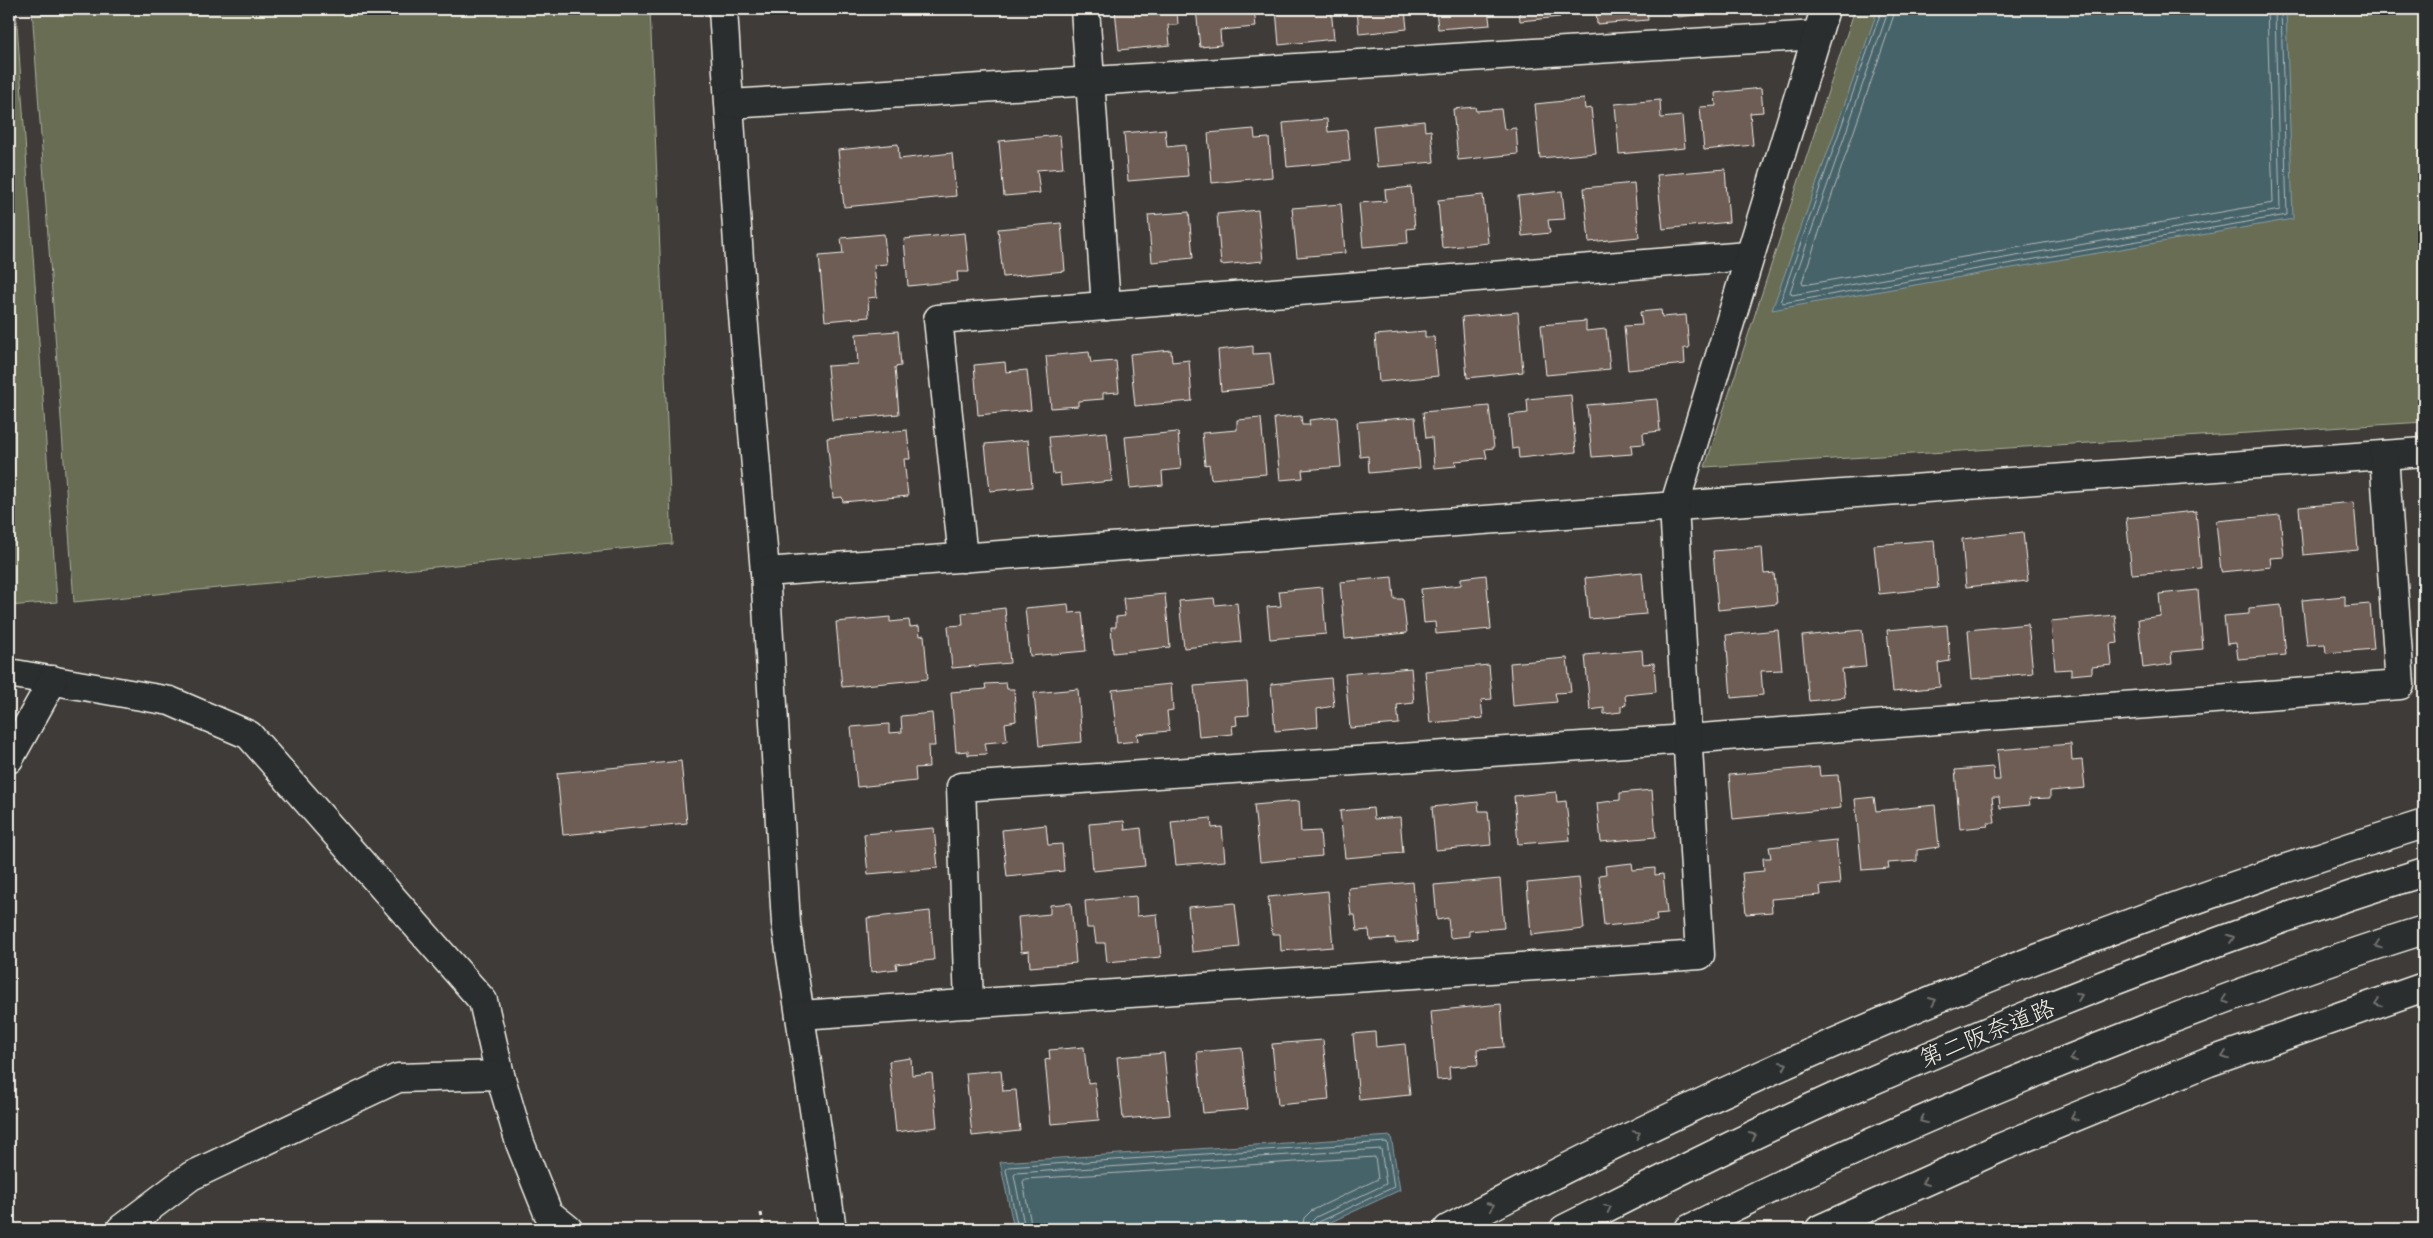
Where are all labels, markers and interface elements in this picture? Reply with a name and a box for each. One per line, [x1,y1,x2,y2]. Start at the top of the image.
one-way arrow [2226,934,2235,944]
one-way arrow [2374,940,2383,950]
one-way arrow [2075,991,2083,1001]
street label: 第二阪奈道路 [1915,992,2059,1074]
one-way arrow [2221,994,2230,1004]
one-way arrow [1928,997,1937,1007]
one-way arrow [2374,997,2383,1007]
one-way arrow [2221,1050,2229,1060]
one-way arrow [2069,1051,2078,1062]
one-way arrow [1779,1061,1788,1072]
one-way arrow [2070,1111,2079,1122]
one-way arrow [1919,1114,1928,1125]
one-way arrow [1632,1130,1641,1140]
one-way arrow [1748,1131,1757,1142]
one-way arrow [1921,1175,1930,1186]
one-way arrow [1486,1203,1495,1213]
one-way arrow [1602,1204,1611,1214]

